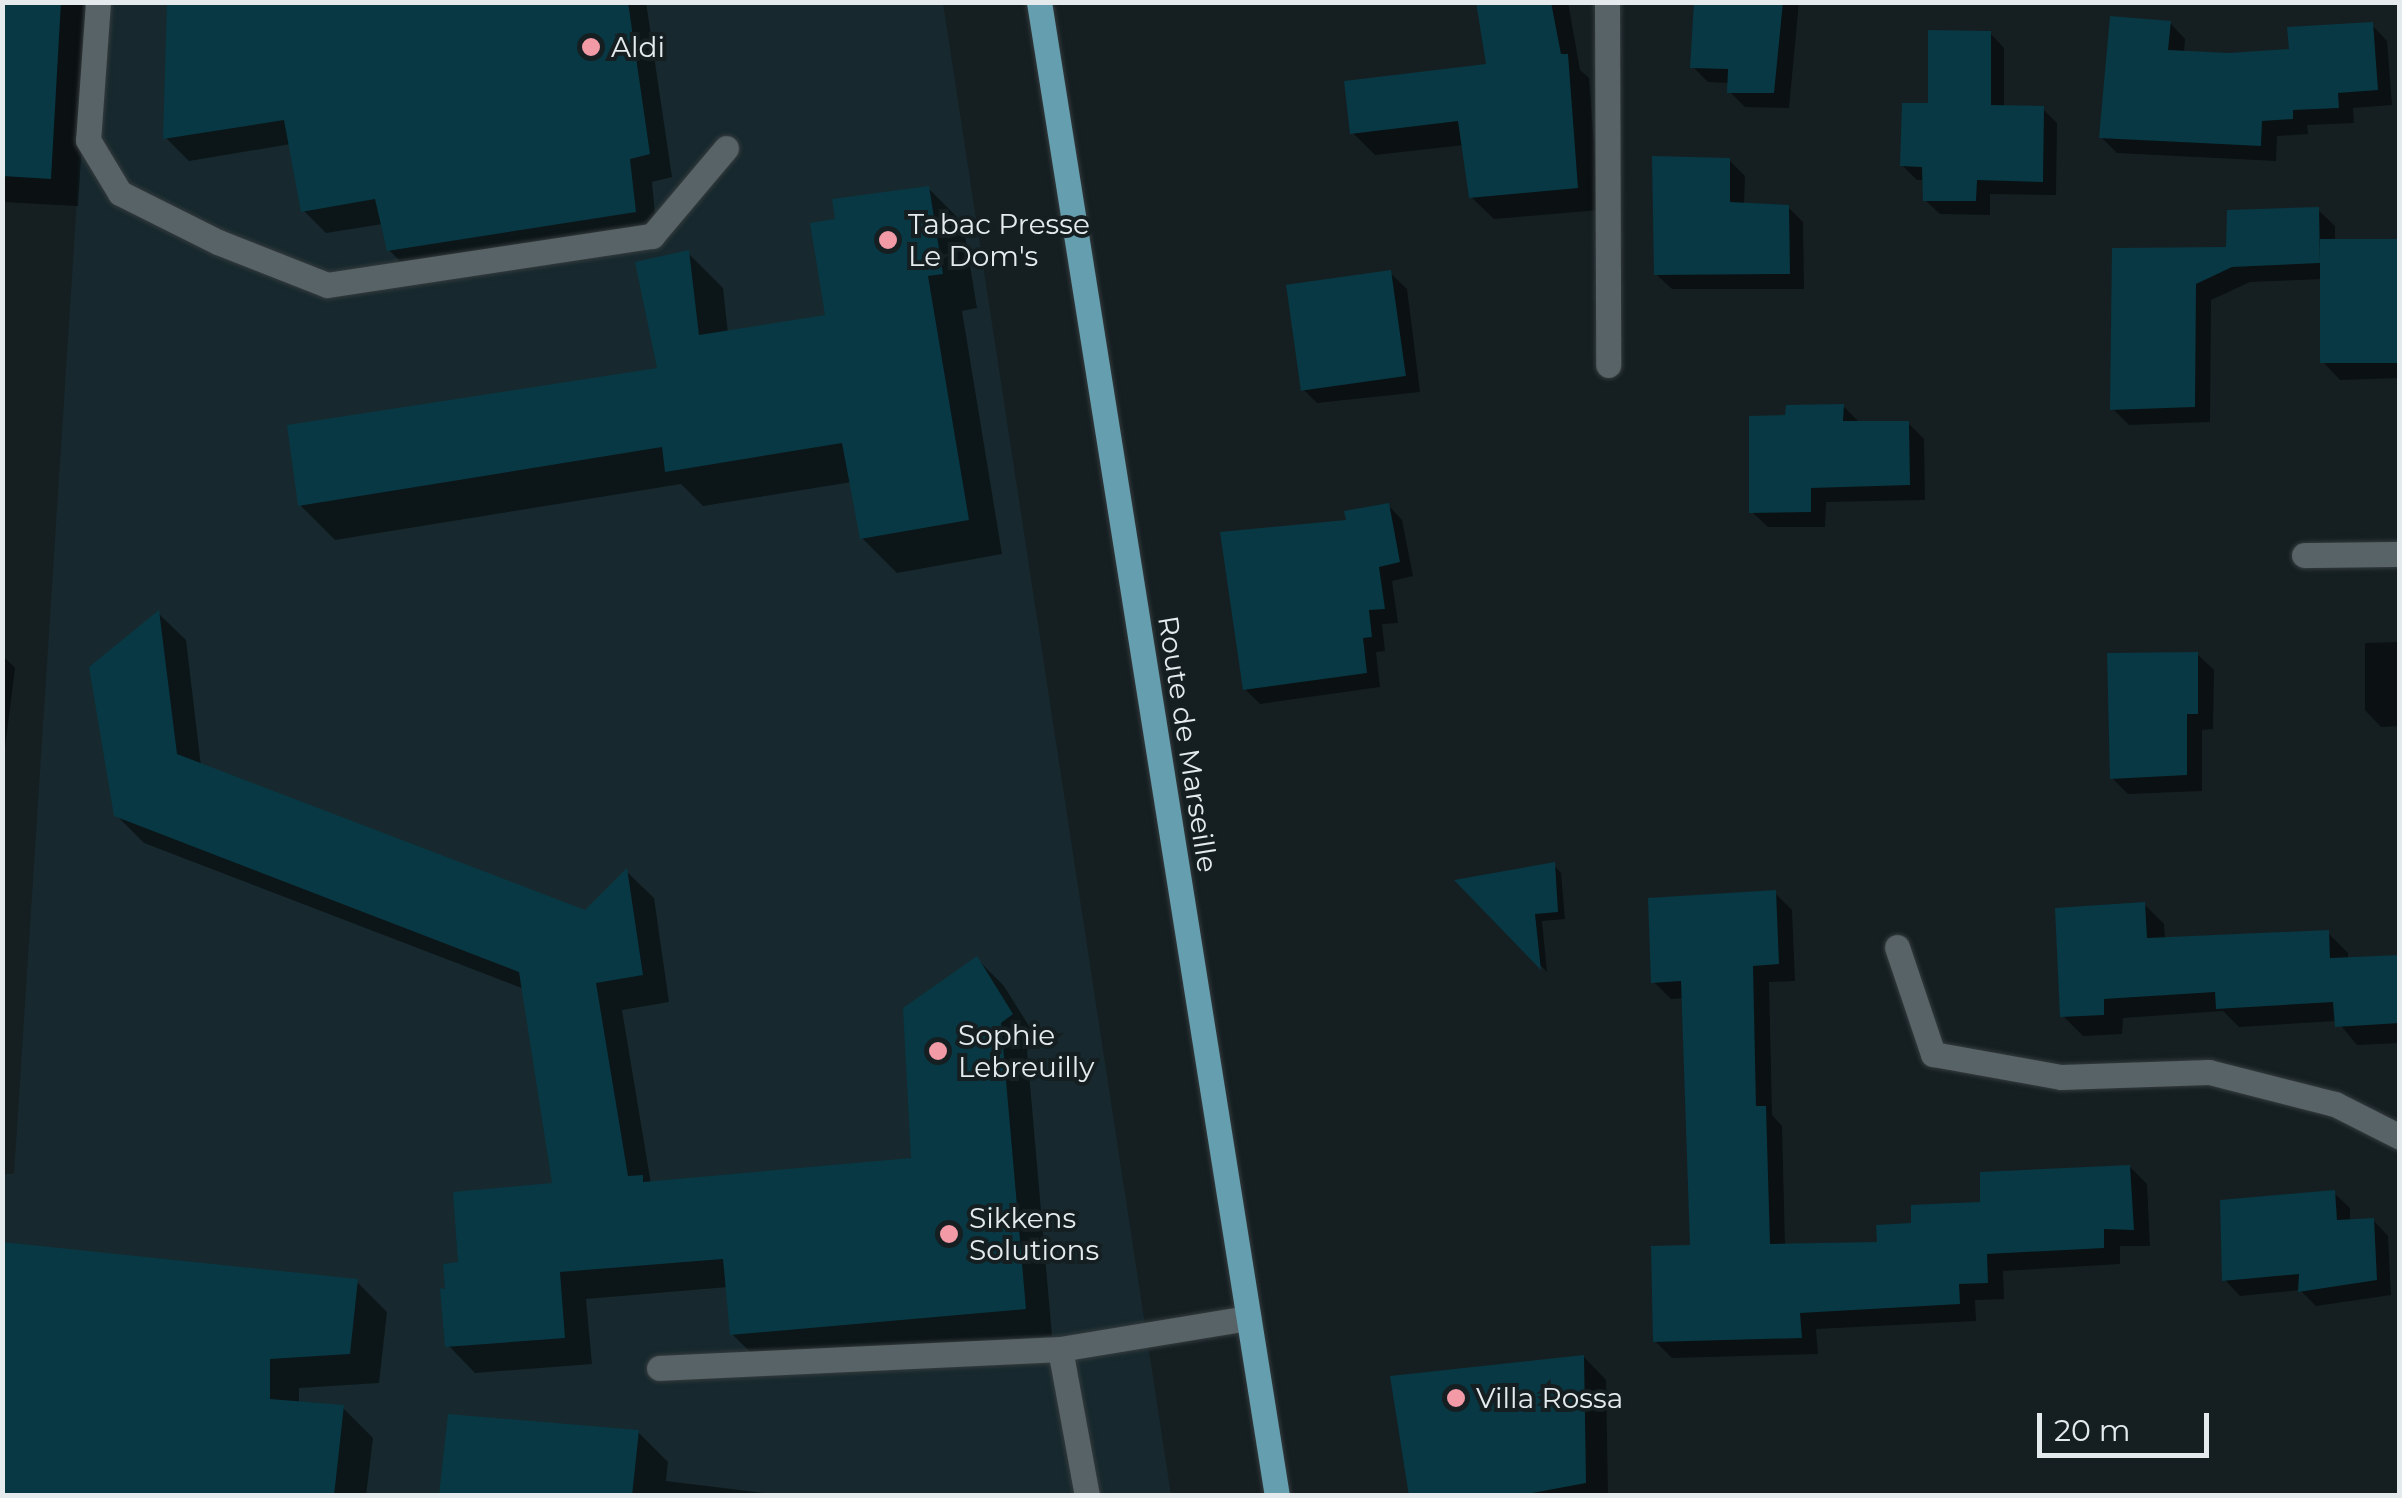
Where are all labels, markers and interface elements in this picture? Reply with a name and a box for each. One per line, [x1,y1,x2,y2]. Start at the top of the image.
place label: Aldi [611,30,665,64]
marker: Aldi [580,36,602,58]
place label: Tabac Presse Le Dom's [908,207,1090,273]
marker: Tabac Presse Le Dom's [877,229,899,251]
street label: Route de Marseille [1151,613,1225,875]
place label: Sophie Lebreuilly [958,1018,1094,1084]
marker: Sophie Lebreuilly [927,1040,949,1062]
place label: Sikkens Solutions [969,1201,1099,1267]
marker: Sikkens Solutions [938,1223,960,1245]
place label: Villa Rossa [1476,1381,1623,1415]
marker: Villa Rossa [1445,1387,1467,1409]
scale bar [2042,1393,2214,1455]
text: 20 m [2054,1412,2131,1449]

